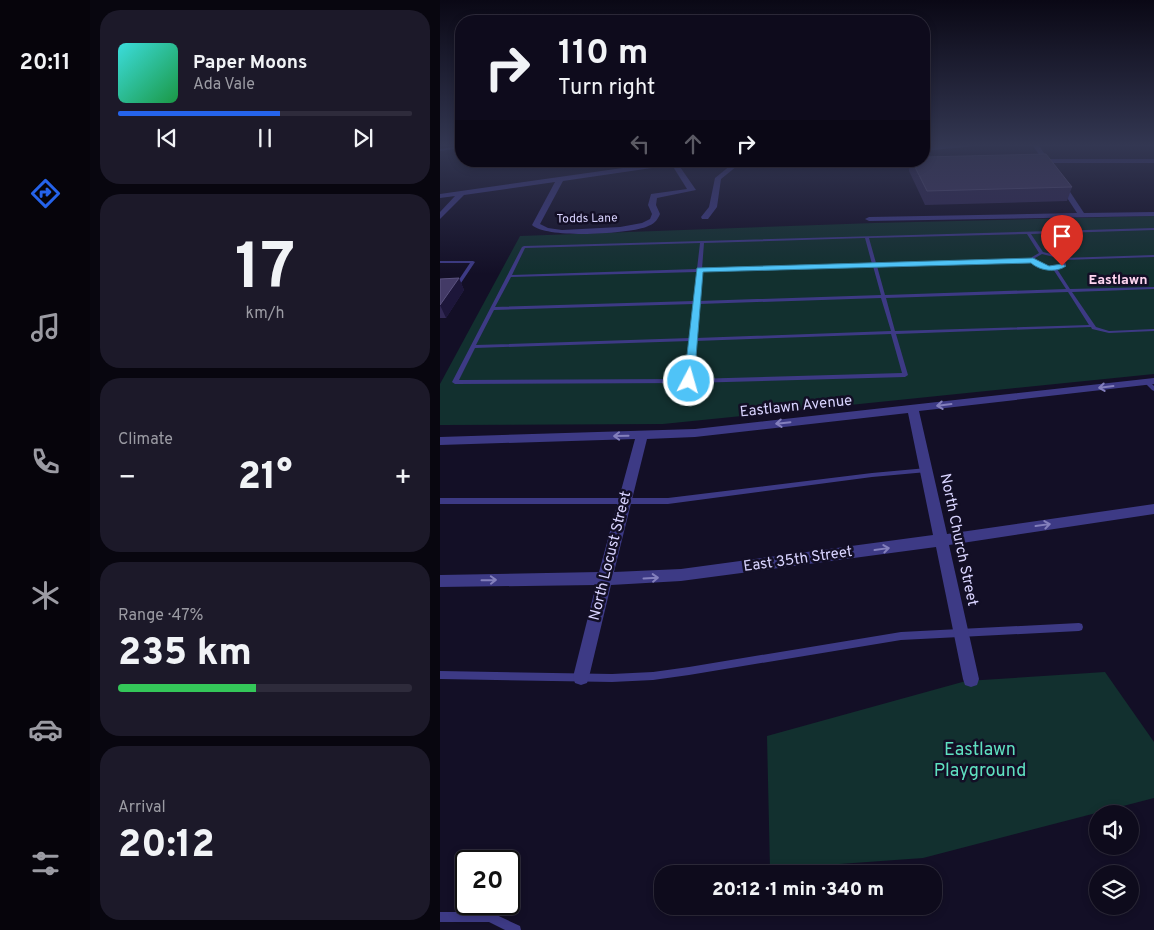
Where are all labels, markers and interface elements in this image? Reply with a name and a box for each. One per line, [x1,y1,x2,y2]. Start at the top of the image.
text: 110 m [558,32,648,76]
icon: right [475,35,540,100]
text: 20:11 [20,50,70,77]
text: Paper Moons [193,51,307,75]
text: Ada Vale [193,75,255,95]
text: Turn right [558,75,655,102]
icon: previous [153,124,181,152]
icon: pause [251,124,279,152]
icon: next [349,124,377,152]
icon: left [626,130,654,158]
icon: ahead [679,130,707,158]
icon: right [732,130,760,158]
icon: directions [28,176,63,211]
street label: Todds Lane [556,210,618,228]
pin [1041,215,1083,266]
icon: arrive [1048,222,1076,250]
text: 17 [235,230,295,312]
district label: Eastlawn [1089,272,1147,289]
text: km/h [246,304,284,324]
icon: music [28,310,63,345]
position arrow [662,354,714,406]
one-way arrow [1098,382,1114,392]
street label: Eastlawn Avenue [739,392,853,422]
one-way arrow [936,400,952,410]
one-way arrow [775,418,791,428]
text: Climate [118,430,173,450]
one-way arrow [613,431,630,441]
icon: phone [28,444,63,479]
text: 21° [238,454,292,503]
text: − [118,461,136,497]
text: + [394,461,412,497]
street label: North Church Street [935,472,981,608]
street label: North Locust Street [586,489,636,623]
one-way arrow [1034,520,1050,530]
street label: East 35th Street [742,543,854,577]
one-way arrow [874,543,890,553]
one-way arrow [643,573,659,582]
one-way arrow [480,575,496,585]
icon: climate [28,578,63,613]
text: Range · 47% [118,606,203,626]
text: 235 km [118,630,252,679]
icon: car [28,712,63,747]
park label: Eastlawn Playground [934,739,1026,783]
text: Arrival [118,798,166,818]
map controls [1089,805,1139,915]
button: sound [1089,805,1139,855]
text: 20:12 [118,822,215,871]
icon: filters [28,846,63,881]
speed limit sign: 20 [455,850,520,915]
button: layers [1089,865,1139,915]
text: 20:12 · 1 min · 340 m [712,878,884,902]

